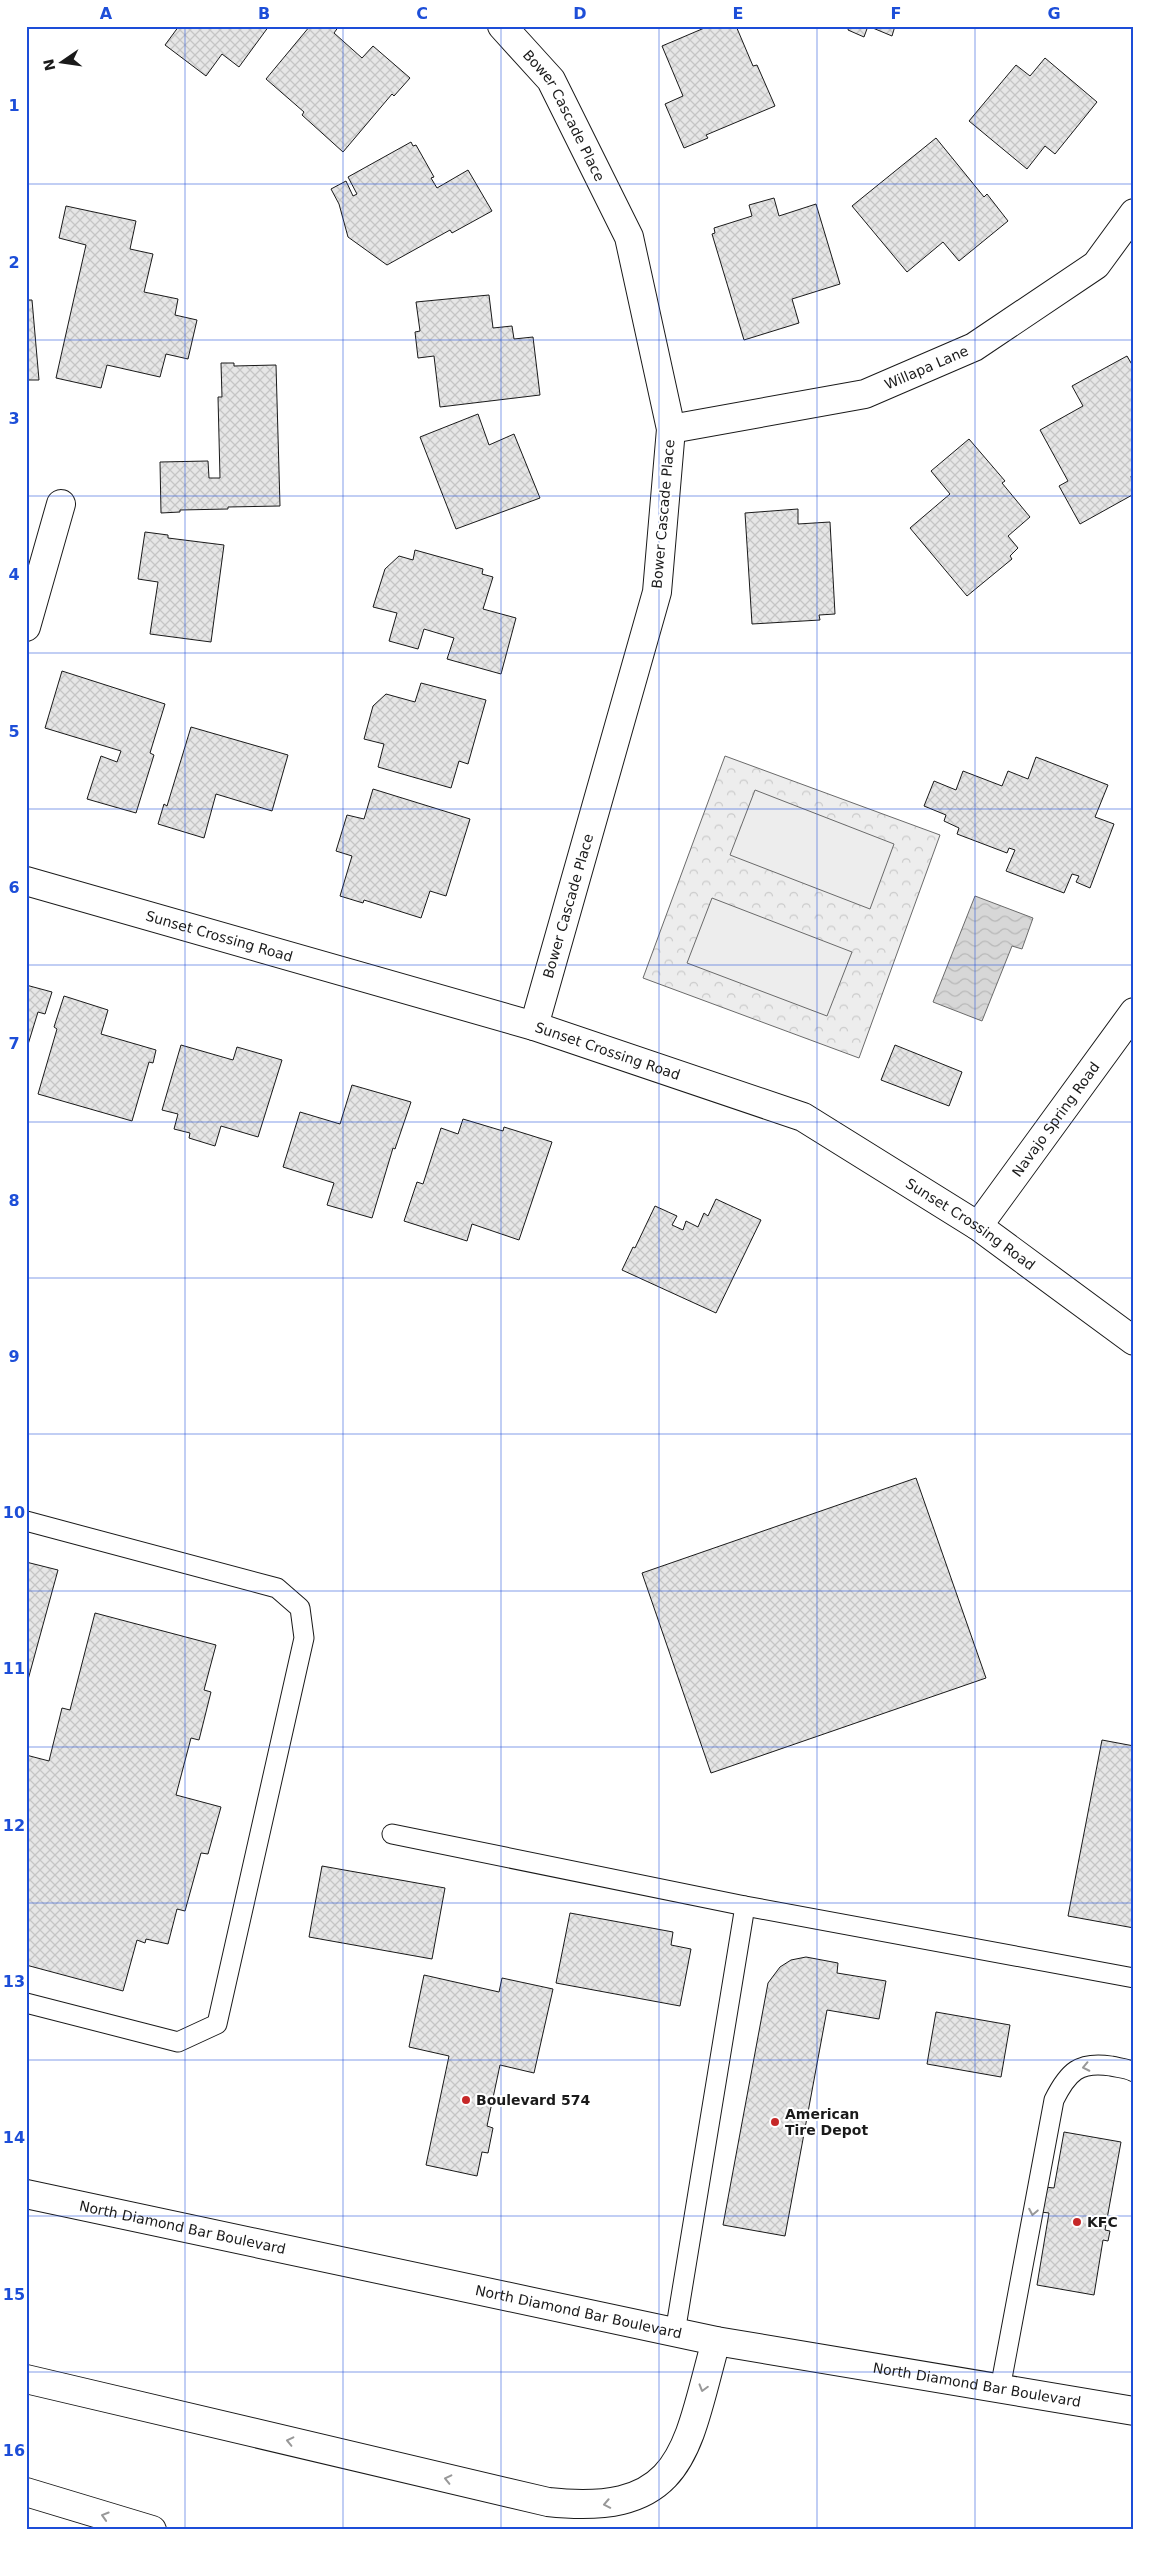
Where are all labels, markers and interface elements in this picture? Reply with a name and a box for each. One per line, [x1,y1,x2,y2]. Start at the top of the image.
text: A [100,4,113,23]
text: B [258,4,270,23]
text: C [416,4,428,23]
text: D [573,4,587,23]
text: E [733,4,743,23]
text: F [891,4,901,23]
text: G [1047,4,1061,23]
north arrow [38,38,88,88]
street label: Bower Cascade Place [520,47,608,184]
text: N [40,57,58,72]
text: 1 [8,96,20,115]
text: 2 [8,253,20,272]
street label: Willapa Lane [882,342,971,393]
text: 3 [8,409,20,428]
street label: Bower Cascade Place [649,439,677,589]
text: 4 [8,565,20,584]
text: 5 [8,722,20,741]
street label: Bower Cascade Place [540,832,596,980]
text: 6 [8,878,20,897]
street label: Sunset Crossing Road [144,908,295,965]
street label: Sunset Crossing Road [533,1019,682,1083]
text: 7 [8,1034,20,1053]
street label: Navajo Spring Road [1009,1059,1103,1180]
street label: Sunset Crossing Road [903,1175,1038,1273]
text: 8 [8,1191,20,1210]
text: 9 [8,1347,20,1366]
text: 10 [3,1503,25,1522]
text: 11 [3,1659,25,1678]
text: 12 [3,1816,25,1835]
text: 13 [3,1972,25,1991]
one-way arrow [1082,2061,1091,2071]
place label: Boulevard 574 [476,2092,590,2108]
marker: Boulevard 574 [460,2094,472,2106]
place label: American Tire Depot [785,2106,868,2138]
marker: American Tire Depot [769,2116,781,2128]
text: 14 [3,2128,25,2147]
street label: North Diamond Bar Boulevard [78,2198,287,2257]
one-way arrow [1029,2207,1039,2216]
place label: KFC [1087,2214,1118,2230]
marker: KFC [1071,2216,1083,2228]
street label: North Diamond Bar Boulevard [474,2282,683,2341]
text: 15 [3,2285,25,2304]
street label: North Diamond Bar Boulevard [872,2359,1082,2410]
one-way arrow [698,2384,709,2393]
one-way arrow [285,2436,294,2447]
text: 16 [3,2441,25,2460]
one-way arrow [444,2474,453,2485]
one-way arrow [603,2498,612,2508]
one-way arrow [101,2511,110,2521]

